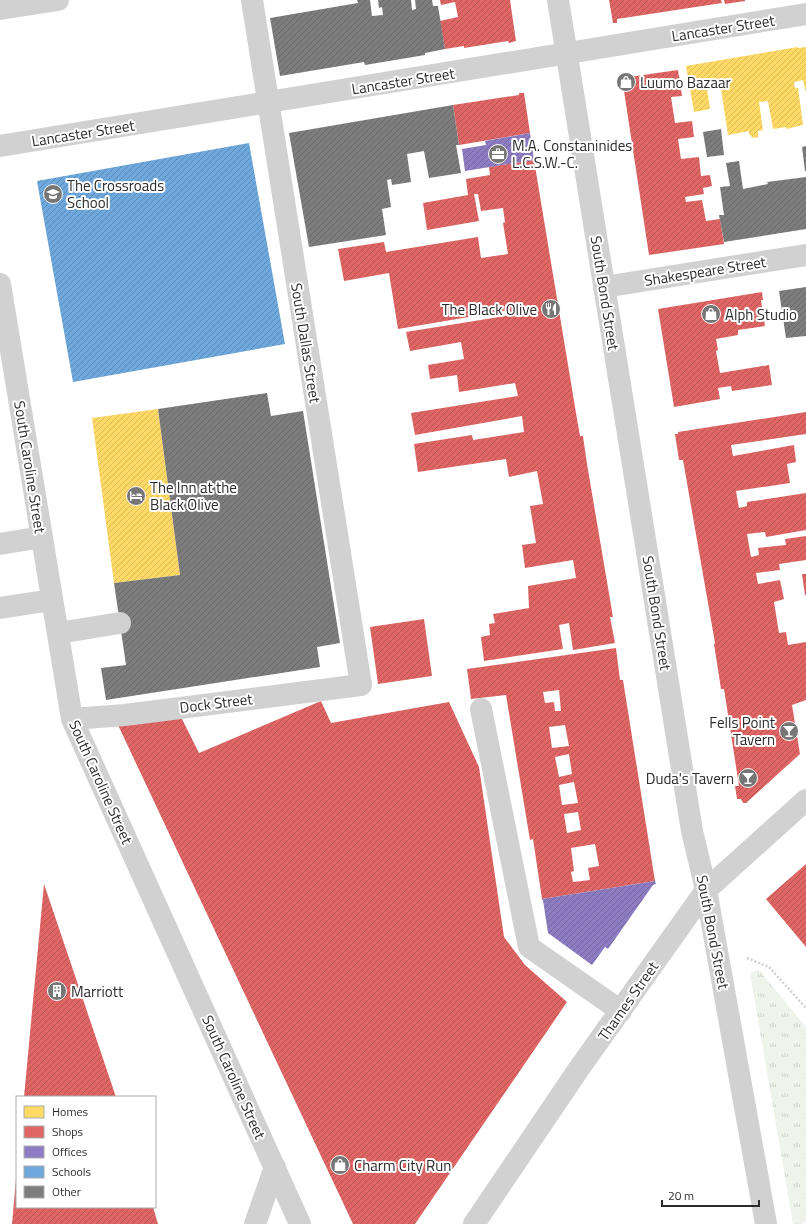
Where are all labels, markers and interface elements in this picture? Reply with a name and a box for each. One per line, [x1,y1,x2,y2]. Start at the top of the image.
street label: Lancaster Street [670,8,777,47]
street label: Lancaster Street [350,61,457,100]
shop icon: Luumo Bazaar [615,71,637,93]
place label: Luumo Bazaar [640,71,731,94]
street label: Lancaster Street [30,113,137,152]
place label: M.A. Constaninides L.C.S.W.-C. [512,134,632,174]
office icon: M.A. Constaninides L.C.S.W.-C. [487,143,509,165]
place label: The Crossroads School [67,174,164,214]
school or university icon: The Crossroads School [42,183,64,205]
street label: South Bond Street [585,234,626,353]
street label: Shakespeare Street [643,250,768,292]
street label: South Dallas Street [285,281,327,405]
place label: The Black Olive [442,298,537,321]
restaurant icon: The Black Olive [540,298,562,320]
shop icon: Alph Studio [700,303,722,325]
place label: Alph Studio [725,303,797,326]
street label: South Caroline Street [8,399,52,536]
place label: The Inn at the Black Olive [150,476,237,516]
hotel icon: The Inn at the Black Olive [125,485,147,507]
street label: South Bond Street [637,554,678,673]
street label: Dock Street [178,687,254,719]
place label: Fells Point Tavern [709,711,776,751]
street label: South Caroline Street [63,716,139,848]
bar icon: Fells Point Tavern [778,720,800,742]
place label: Duda's Tavern [646,767,734,790]
bar icon: Duda's Tavern [737,767,759,789]
street label: South Bond Street [691,873,735,992]
street label: Thames Street [592,956,664,1045]
building icon: Marriott [46,980,68,1002]
place label: Marriott [71,980,124,1003]
street label: South Caroline Street [196,1011,272,1143]
legend [16,1096,156,1208]
text: Homes [52,1102,88,1121]
text: Shops [52,1122,84,1141]
text: Offices [52,1142,88,1161]
shop icon: Charm City Run [329,1154,351,1176]
place label: Charm City Run [354,1154,451,1177]
text: Schools [52,1162,92,1181]
text: Other [52,1182,81,1201]
scale bar [662,1182,759,1208]
text: 20 m [668,1186,694,1205]

